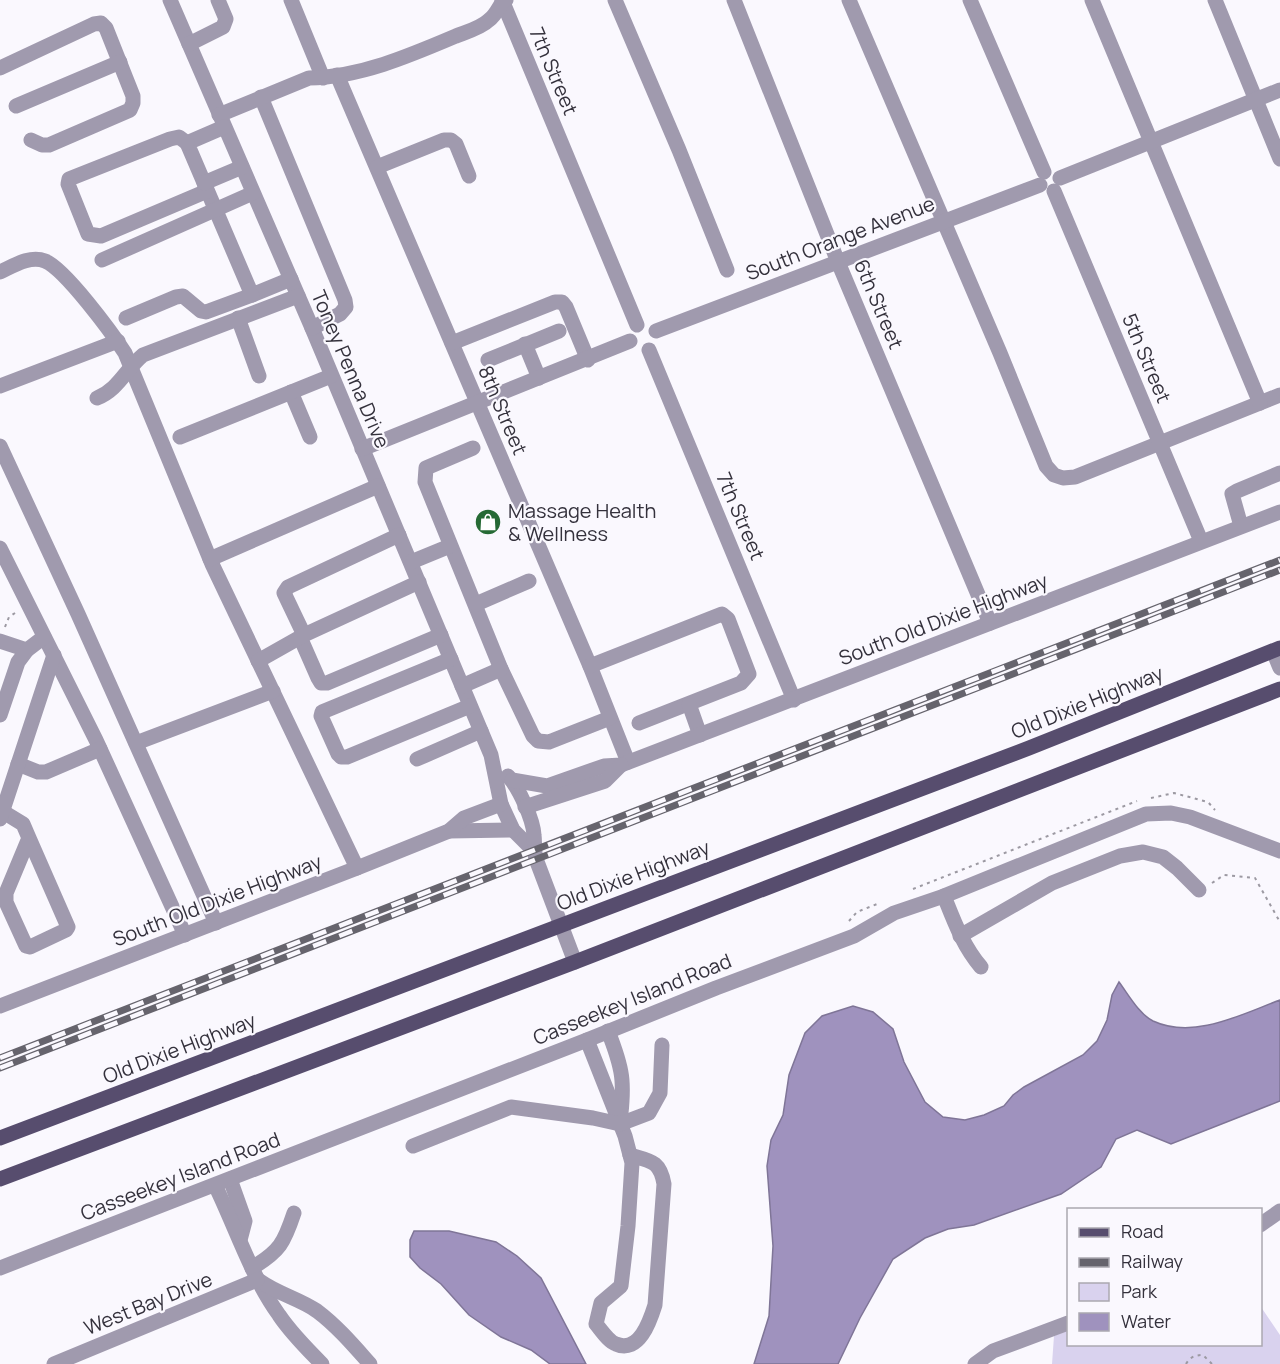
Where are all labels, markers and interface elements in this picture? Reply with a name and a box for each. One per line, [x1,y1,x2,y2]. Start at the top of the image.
street label: 7th Street [523,23,585,119]
street label: South Orange Avenue [742,190,938,286]
street label: 6th Street [848,255,910,353]
street label: Toney Penna Drive [306,286,396,452]
street label: 5th Street [1116,309,1178,407]
street label: 8th Street [472,361,534,459]
street label: 7th Street [710,468,772,564]
place label: Massage Health & Wellness [508,497,656,547]
shop icon: Massage Health & Wellness [473,507,503,537]
street label: South Old Dixie Highway [835,566,1052,671]
street label: Old Dixie Highway [1007,659,1168,745]
street label: Old Dixie Highway [553,833,714,917]
street label: South Old Dixie Highway [109,847,326,952]
street label: Casseekey Island Road [529,947,735,1051]
street label: Old Dixie Highway [99,1006,260,1090]
street label: Casseekey Island Road [76,1125,284,1227]
legend [1067,1208,1262,1346]
text: Road [1121,1219,1164,1243]
text: Railway [1121,1249,1183,1273]
street label: West Bay Drive [80,1265,216,1341]
text: Park [1121,1279,1158,1303]
text: Water [1121,1309,1171,1333]

